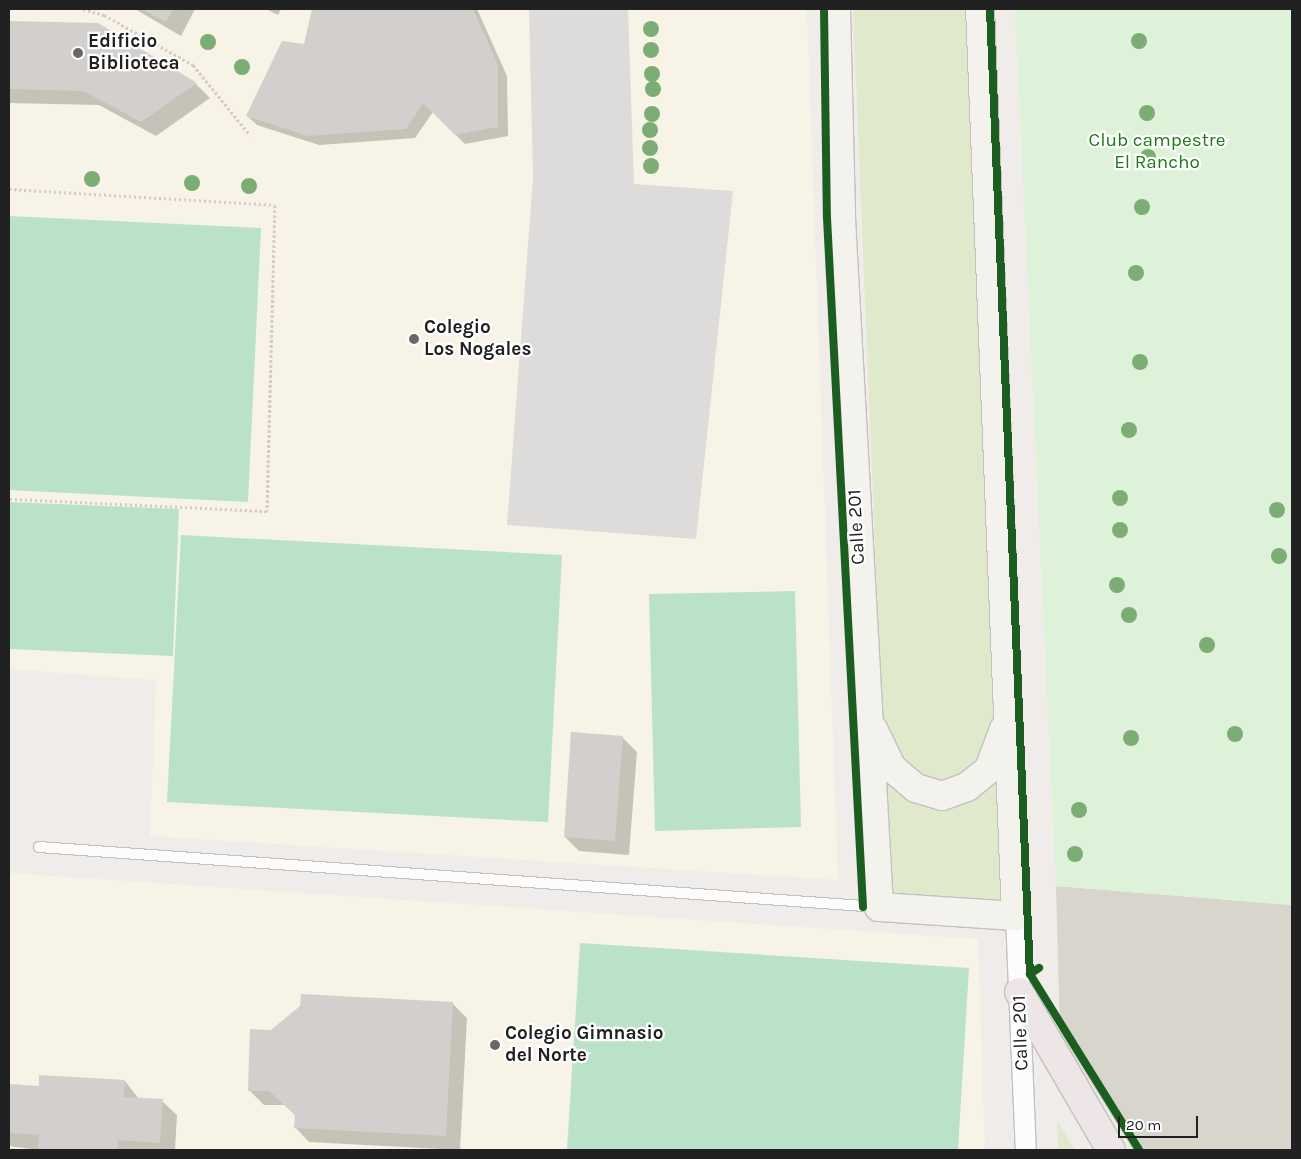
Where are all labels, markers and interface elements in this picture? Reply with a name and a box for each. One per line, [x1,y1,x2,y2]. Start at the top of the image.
place label: Edificio Biblioteca [88,31,180,75]
marker: Edificio Biblioteca [72,47,84,59]
park label: Club campestre El Rancho [1089,130,1225,174]
place label: Colegio Los Nogales [424,317,531,361]
marker: Colegio Los Nogales [408,333,420,345]
street label: Calle 201 [844,489,870,565]
street label: Calle 201 [1008,995,1034,1071]
place label: Colegio Gimnasio del Norte [505,1023,664,1067]
marker: Colegio Gimnasio del Norte [489,1039,501,1051]
scale bar [1121,1106,1201,1138]
text: 20 m [1126,1116,1161,1134]

